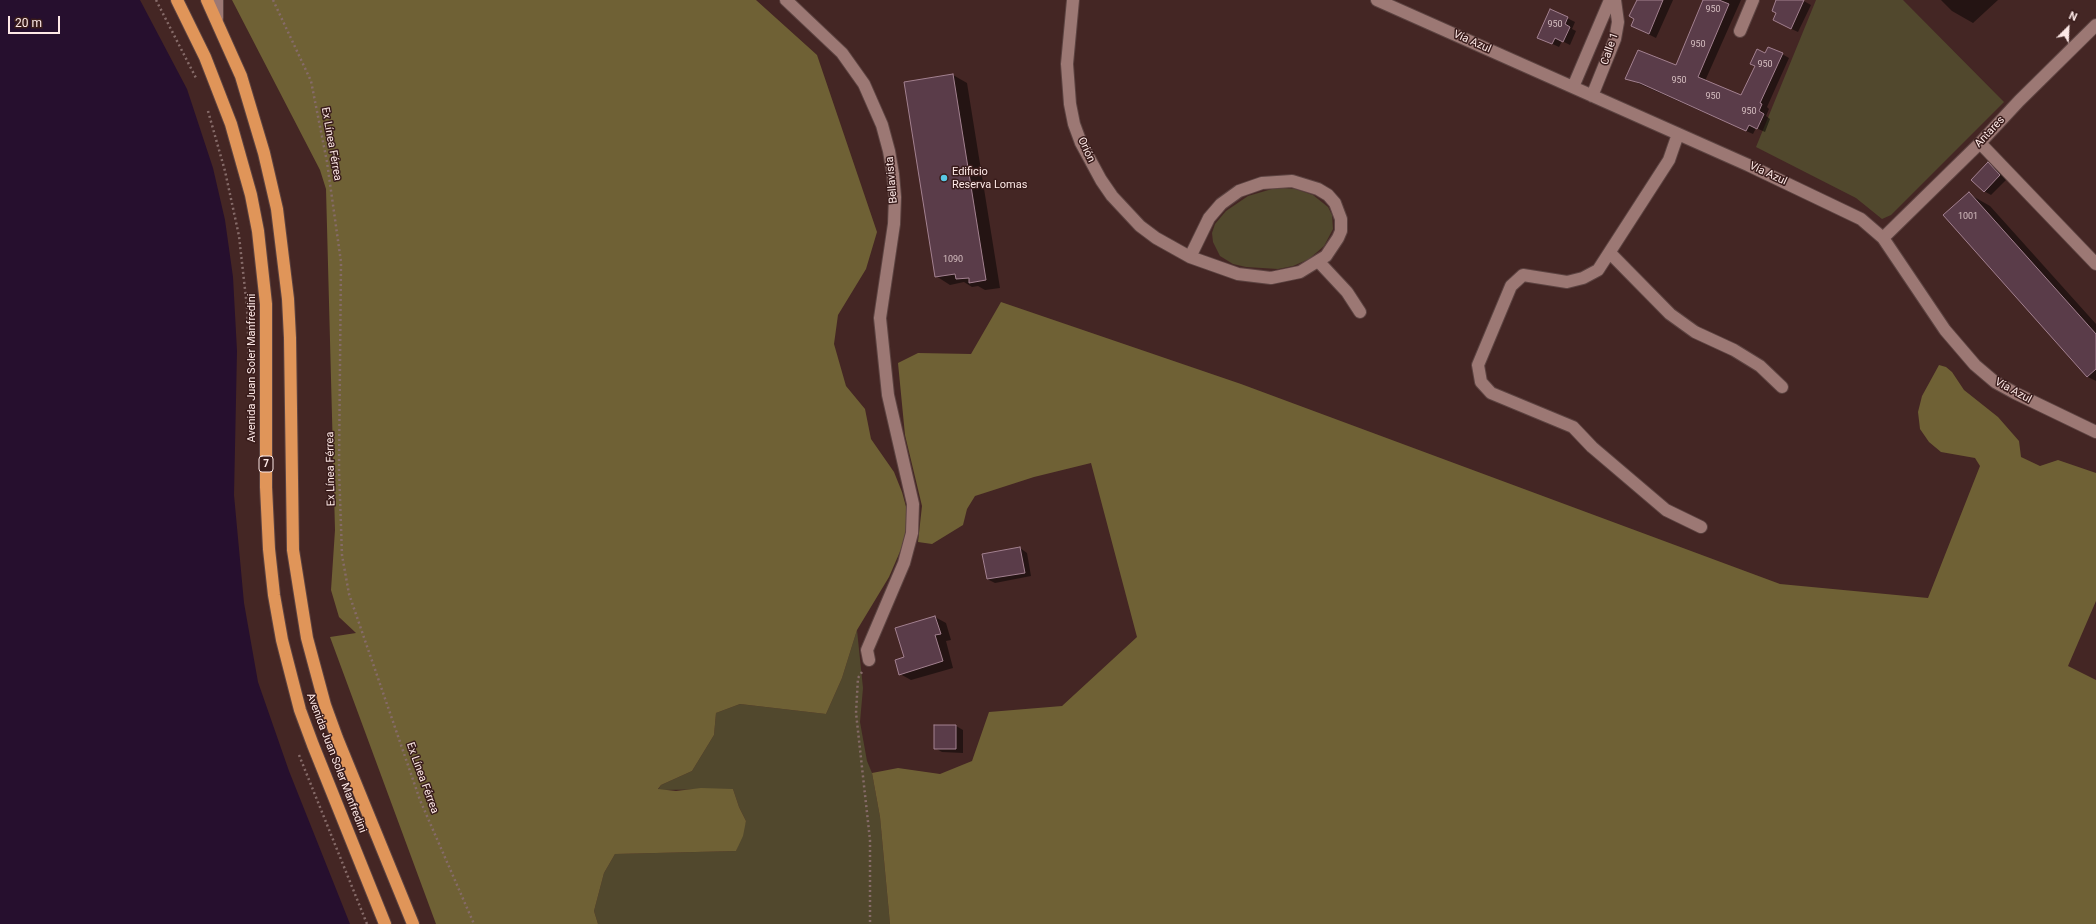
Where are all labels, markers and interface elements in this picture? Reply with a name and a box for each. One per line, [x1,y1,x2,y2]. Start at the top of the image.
house number: 950 [1705,5,1721,15]
scale bar [10,8,62,34]
north arrow [2048,8,2088,48]
text: N [2067,9,2079,24]
text: 20 m [15,16,42,30]
house number: 950 [1547,20,1563,30]
street label: Vía Azul [1451,28,1493,56]
street label: Calle 1 [1598,31,1622,67]
house number: 950 [1690,40,1706,50]
house number: 950 [1757,60,1773,70]
house number: 950 [1671,76,1687,86]
house number: 950 [1705,92,1721,102]
street label: Ex Línea Férrea [318,106,344,182]
house number: 950 [1741,107,1757,117]
street label: Antares [1972,114,2008,150]
street label: Orión [1074,135,1098,165]
street label: Bellavista [883,156,901,204]
street label: Vía Azul [1747,160,1789,188]
place label: Edificio Reserva Lomas [952,165,1027,191]
marker: Edificio Reserva Lomas [939,173,949,183]
house number: 1001 [1958,212,1978,222]
house number: 1090 [943,255,963,265]
street label: Avenida Juan Soler Manfredini [245,294,259,442]
street label: Vía Azul [1992,376,2034,406]
street label: Ex Línea Férrea [324,432,338,506]
road number: 7 [259,456,273,472]
street label: Avenida Juan Soler Manfredini [303,691,369,835]
street label: Ex Línea Férrea [403,741,441,815]

